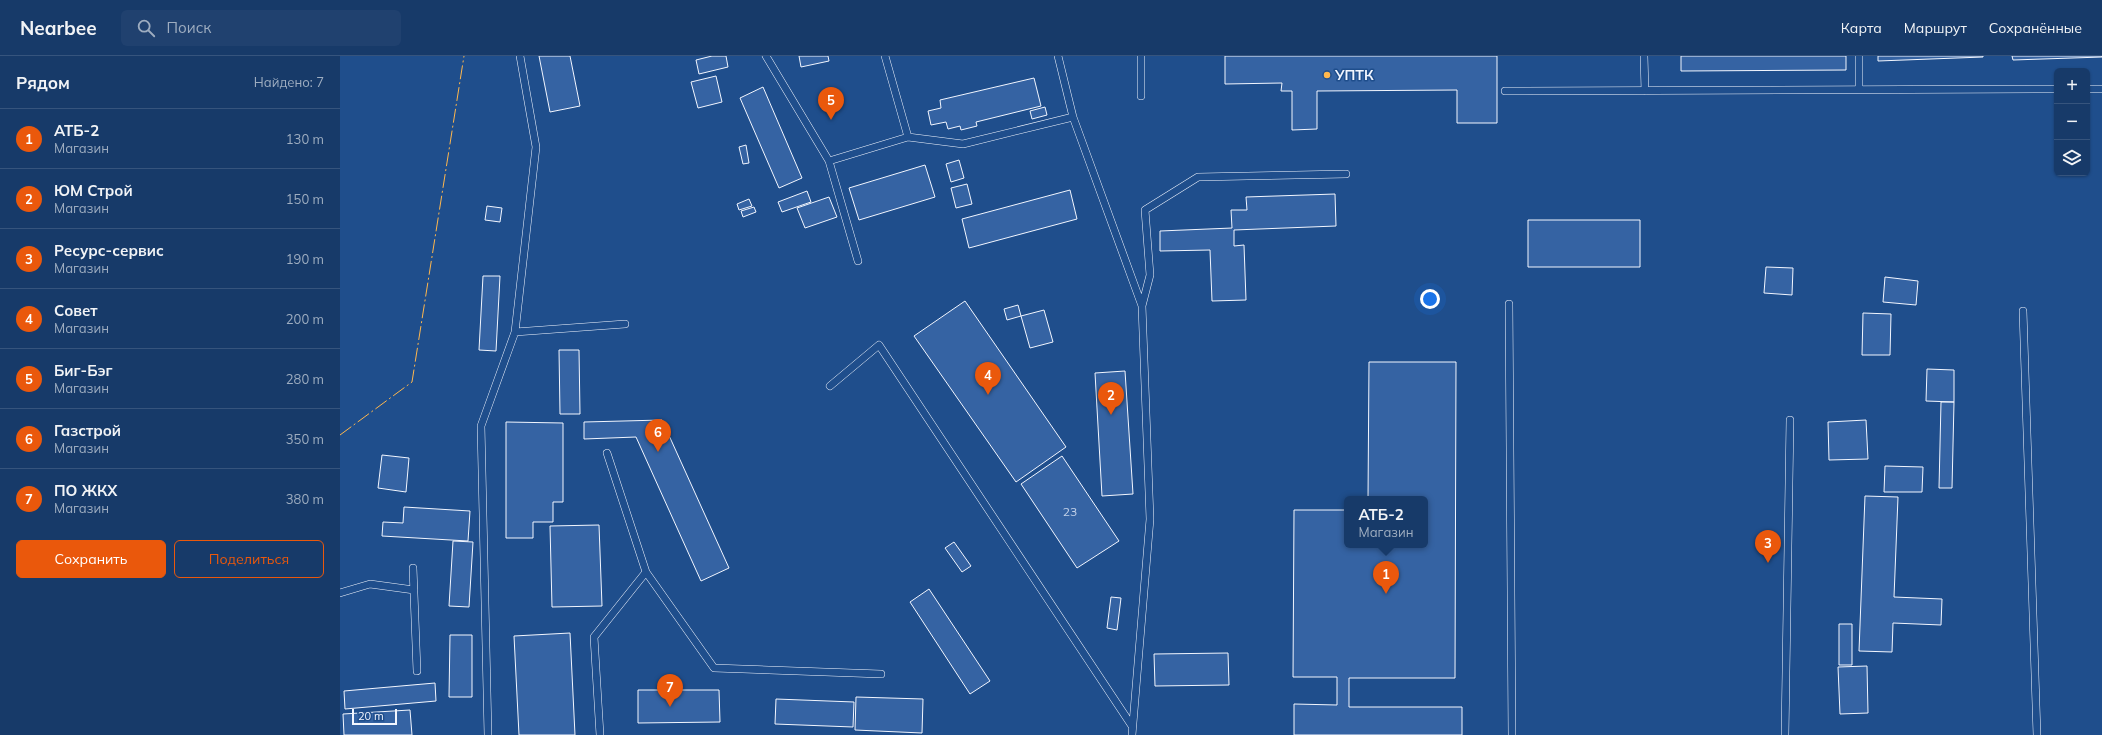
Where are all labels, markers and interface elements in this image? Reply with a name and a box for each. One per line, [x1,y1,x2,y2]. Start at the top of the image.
search box [121,10,401,46]
text: Nearbee [20,16,97,40]
icon: search [135,17,157,39]
text: Поиск [167,18,211,37]
text: Карта [1841,19,1882,37]
text: Маршрут [1904,19,1967,37]
text: Сохранённые [1989,19,2082,37]
place label: УПТК [1334,66,1374,84]
map controls [2054,68,2090,176]
button: + [2054,68,2090,104]
marker: УПТК [1322,70,1332,80]
text: Рядом [16,72,70,93]
text: Найдено: 7 [254,74,324,90]
pin: 5 [818,87,844,120]
button: − [2054,104,2090,140]
text: АТБ-2 [54,121,99,140]
text: 1 [25,131,33,147]
text: 130 m [286,131,324,147]
text: Магазин [54,140,109,156]
button: layers [2054,140,2090,176]
text: ЮМ Строй [54,181,133,200]
text: 2 [25,191,33,207]
text: 150 m [286,191,324,207]
text: Магазин [54,200,109,216]
text: Ресурс-сервис [54,241,164,260]
text: 3 [25,251,33,267]
text: 190 m [286,251,324,267]
text: Магазин [54,260,109,276]
your location [1420,289,1440,309]
text: Совет [54,301,98,320]
text: 4 [25,311,33,327]
text: 200 m [286,311,324,327]
text: Магазин [54,320,109,336]
text: Биг-Бэг [54,361,113,380]
pin: 4 [975,362,1001,395]
text: 5 [25,371,33,387]
text: 280 m [286,371,324,387]
text: Магазин [54,380,109,396]
pin: 2 [1098,382,1124,415]
pin: 6 [645,419,671,452]
text: Газстрой [54,421,121,440]
text: 6 [25,431,33,447]
text: 350 m [286,431,324,447]
text: Магазин [54,440,109,456]
text: ПО ЖКХ [54,481,117,500]
text: 7 [25,491,33,507]
text: 380 m [286,491,324,507]
popup [1344,496,1428,548]
text: Магазин [54,500,109,516]
house number: 23 [1063,504,1077,519]
text: АТБ-2 [1359,505,1404,524]
text: Магазин [1359,524,1413,540]
pin: 3 [1755,530,1781,563]
button: Сохранить [16,540,166,578]
button: Поделиться [174,540,324,578]
pin: 1 [1373,561,1399,594]
pin: 7 [657,674,683,707]
scale bar [352,707,397,726]
text: 20 m [358,709,384,723]

